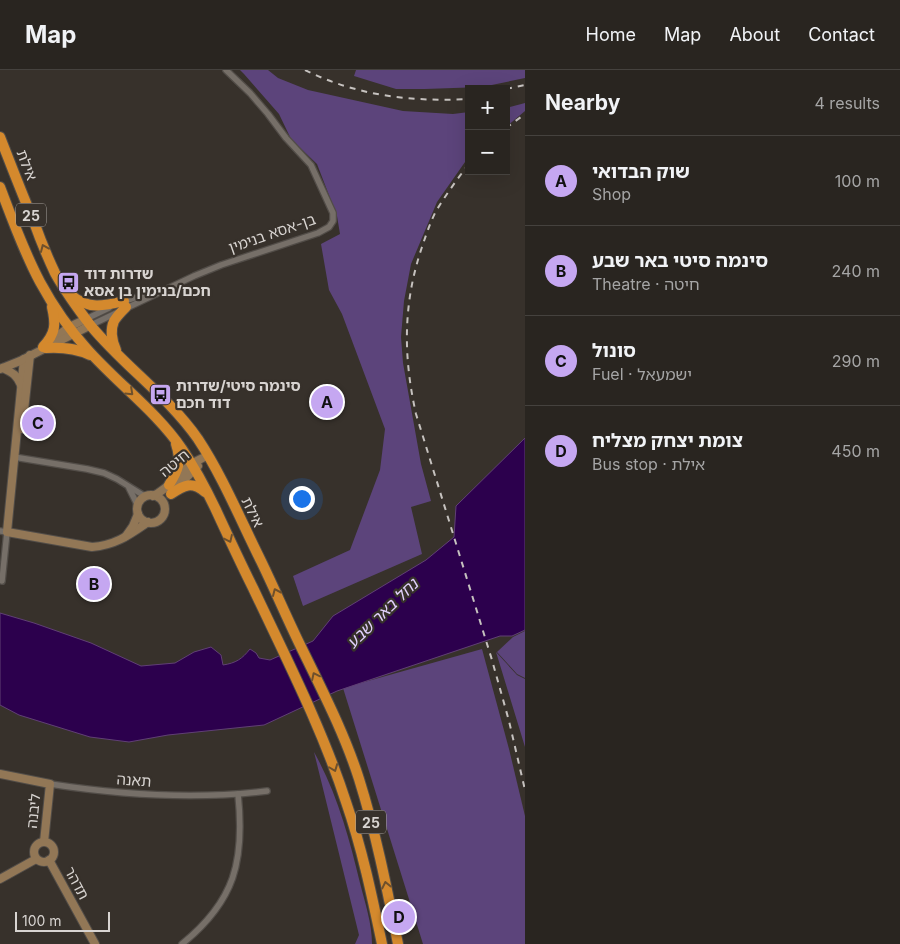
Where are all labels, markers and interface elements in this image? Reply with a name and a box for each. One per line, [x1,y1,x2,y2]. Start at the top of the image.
text: Map [25,20,76,49]
text: Home [586,24,636,45]
text: Map [664,24,701,45]
text: About [729,24,780,45]
text: Contact [808,24,875,45]
map controls [465,85,510,175]
button: + [465,85,510,130]
text: Nearby [545,90,620,115]
text: 4 results [815,93,880,113]
button: − [465,130,510,175]
street label: אילת [12,147,42,183]
text: שוק הבדואי [592,160,690,183]
text: A [555,171,567,191]
text: 100 m [835,171,880,191]
text: Shop [592,184,631,204]
road number: 25 [16,204,46,226]
street label: בן-אסא בנימין [226,209,318,257]
one-way arrow [40,244,51,253]
text: סינמה סיטי באר שבע [592,249,768,272]
text: B [556,261,566,281]
text: 240 m [832,261,880,281]
place label: שדרות דוד חכם/בנימין בן אסא [84,264,211,300]
bus stop icon: שדרות דוד חכם/בנימין בן אסא [56,270,80,294]
text: Theatre · חיטה [592,274,700,294]
text: סונול [592,339,636,362]
text: C [555,351,567,371]
text: 290 m [832,351,880,371]
text: Fuel · ישמעאל [592,364,692,384]
place label: סינמה סיטי/שדרות דוד חכם [176,376,301,412]
bus stop icon: סינמה סיטי/שדרות דוד חכם [148,382,172,406]
pin: A [311,383,343,421]
one-way arrow [124,386,133,395]
pin: C [22,404,54,442]
text: צומת יצחק מצליח [592,429,743,452]
text: D [555,441,567,461]
text: 450 m [831,441,880,461]
street label: חיטה [155,445,193,481]
text: Bus stop · אילת [592,454,705,474]
your location [289,486,315,512]
street label: אילת [238,494,268,530]
one-way arrow [223,533,233,542]
pin: B [78,565,110,603]
water label: נחל באר שבע [342,573,423,652]
one-way arrow [272,588,282,597]
one-way arrow [311,672,321,681]
one-way arrow [328,763,338,772]
street label: תאנה [116,769,152,791]
street label: ליבנה [22,792,44,829]
road number: 25 [356,810,386,834]
street label: תדהר [60,863,94,903]
one-way arrow [381,881,392,890]
pin: D [383,898,415,936]
scale bar [15,909,110,932]
text: 100 m [22,912,62,929]

